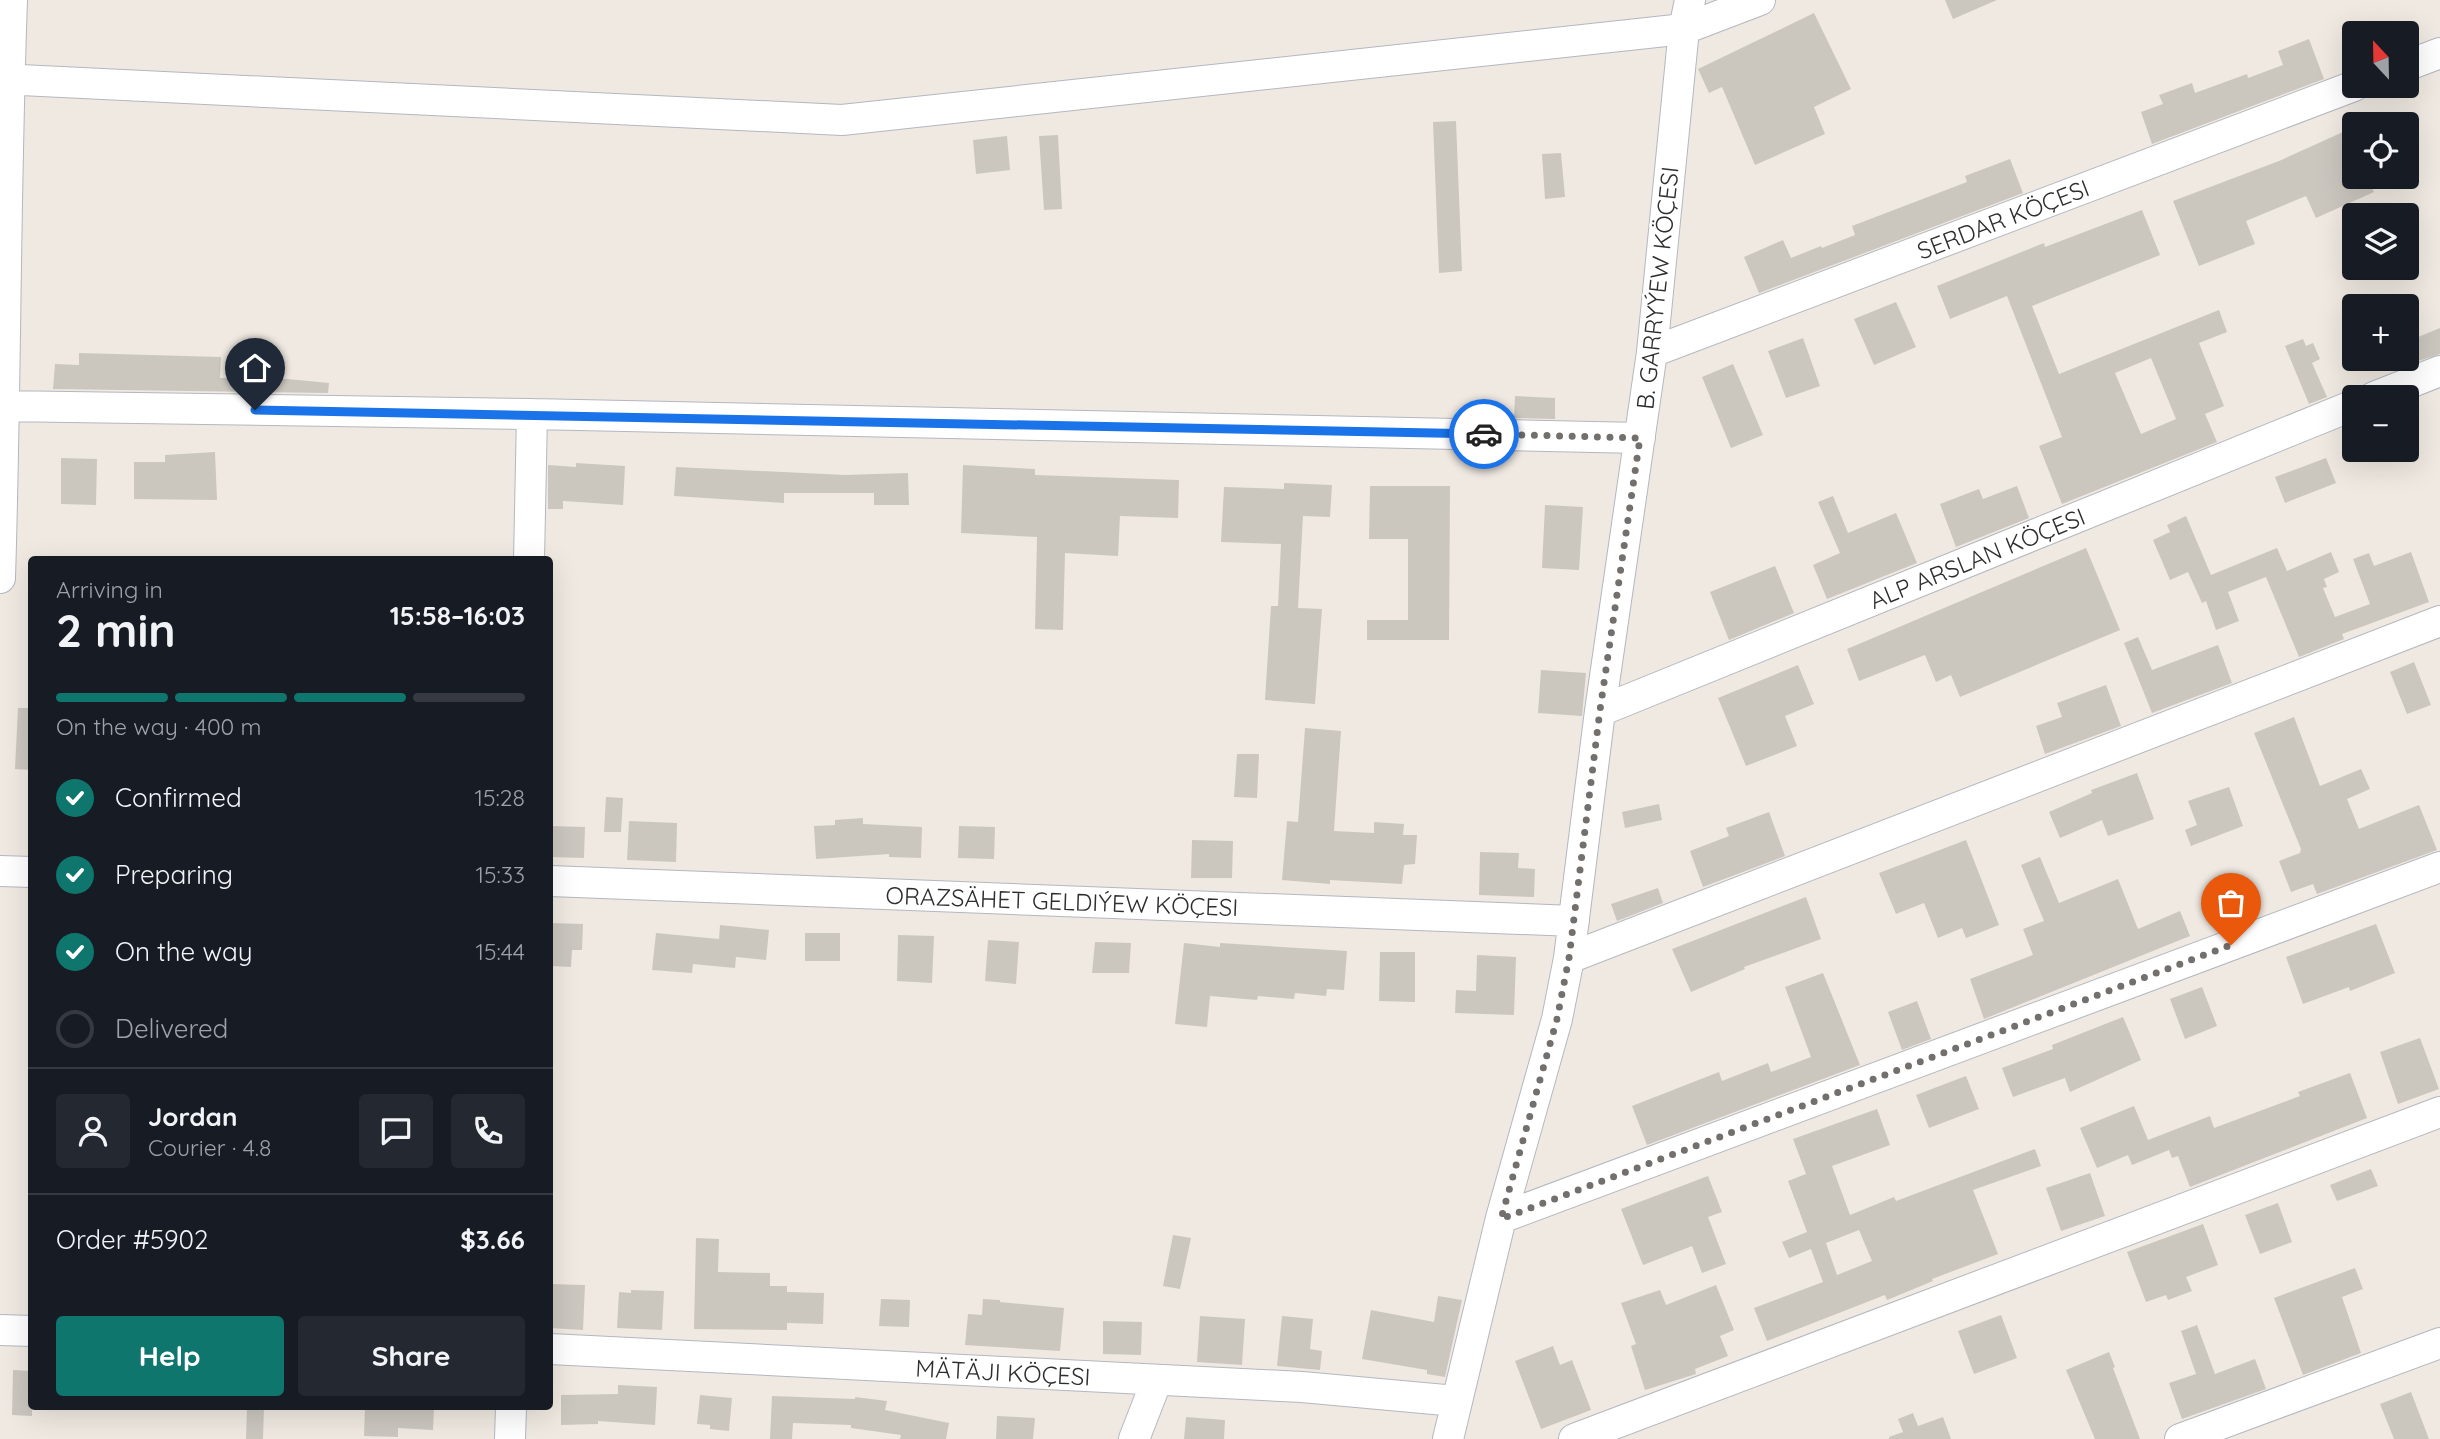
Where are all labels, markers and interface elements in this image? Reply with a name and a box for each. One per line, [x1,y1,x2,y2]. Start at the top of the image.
north arrow [2342,21,2418,98]
map controls [2342,21,2419,462]
button: locate [2342,112,2419,189]
street label: B. GARRYÝEW KÖÇESI [1629,165,1685,411]
street label: SERDAR KÖÇESI [1913,172,2093,266]
button: layers [2342,203,2419,280]
button: + [2342,294,2419,371]
pin [225,338,285,410]
icon: home [236,349,274,387]
button: − [2342,385,2419,462]
courier [1449,399,1519,469]
icon: car [1465,415,1503,453]
street label: ALP ARSLAN KÖÇESI [1865,501,2089,615]
text: Arriving in [56,575,163,604]
text: 15:58–16:03 [390,599,525,632]
text: 2 min [56,601,176,659]
text: On the way · 400 m [56,712,262,741]
icon: check [56,779,94,817]
text: Confirmed [115,781,242,814]
text: 15:28 [474,783,525,812]
icon: check [56,856,94,894]
text: Preparing [115,858,233,891]
text: 15:33 [476,860,525,889]
pin [2201,873,2261,945]
street label: ORAZSÄHET GELDIÝEW KÖÇESI [885,880,1239,922]
icon: bag [2212,884,2250,922]
icon: check [56,933,94,971]
text: On the way [115,935,253,968]
text: 15:44 [475,937,525,966]
text: Delivered [115,1012,228,1045]
button: person [56,1094,130,1168]
button: chat [359,1094,433,1168]
button: phone [451,1094,525,1168]
text: Jordan [148,1100,237,1133]
text: Courier · 4.8 [148,1133,271,1162]
text: Order #5902 [56,1223,208,1256]
text: $3.66 [460,1223,525,1256]
button: Help [56,1316,284,1396]
button: Share [298,1316,525,1396]
street label: MÄTÄJI KÖÇESI [915,1352,1091,1392]

